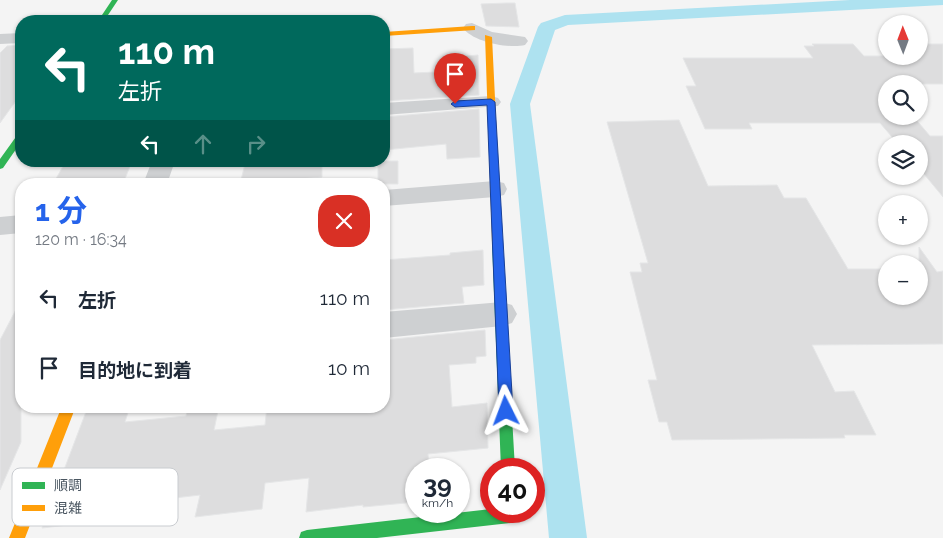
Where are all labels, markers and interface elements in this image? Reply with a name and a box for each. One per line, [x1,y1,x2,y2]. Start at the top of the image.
north arrow [878,15,928,65]
map controls [878,15,928,305]
text: 110 m [118,31,215,72]
icon: left [35,35,100,100]
pin [434,53,476,104]
icon: arrive [441,60,469,88]
button: search [878,75,928,125]
text: 左折 [118,78,162,104]
icon: left [136,130,164,158]
icon: ahead [189,130,217,158]
icon: right [242,130,270,158]
button: layers [878,135,928,185]
text: 1 分 [35,193,87,228]
button: close [318,195,370,247]
button: + [878,195,928,245]
text: 120 m · 16:34 [35,230,127,249]
button: − [878,255,928,305]
icon: left [35,284,63,312]
text: 110 m [320,287,370,309]
text: 左折 [78,289,116,311]
icon: arrive [35,354,63,382]
text: 10 m [328,357,370,379]
text: 目的地に到着 [78,359,192,381]
position arrow [479,384,531,436]
speed limit sign: 40 [480,458,545,523]
legend [12,468,178,526]
text: 39 [423,469,452,499]
text: 順調 [54,477,82,493]
text: km/h [422,496,453,510]
text: 混雑 [54,500,82,516]

